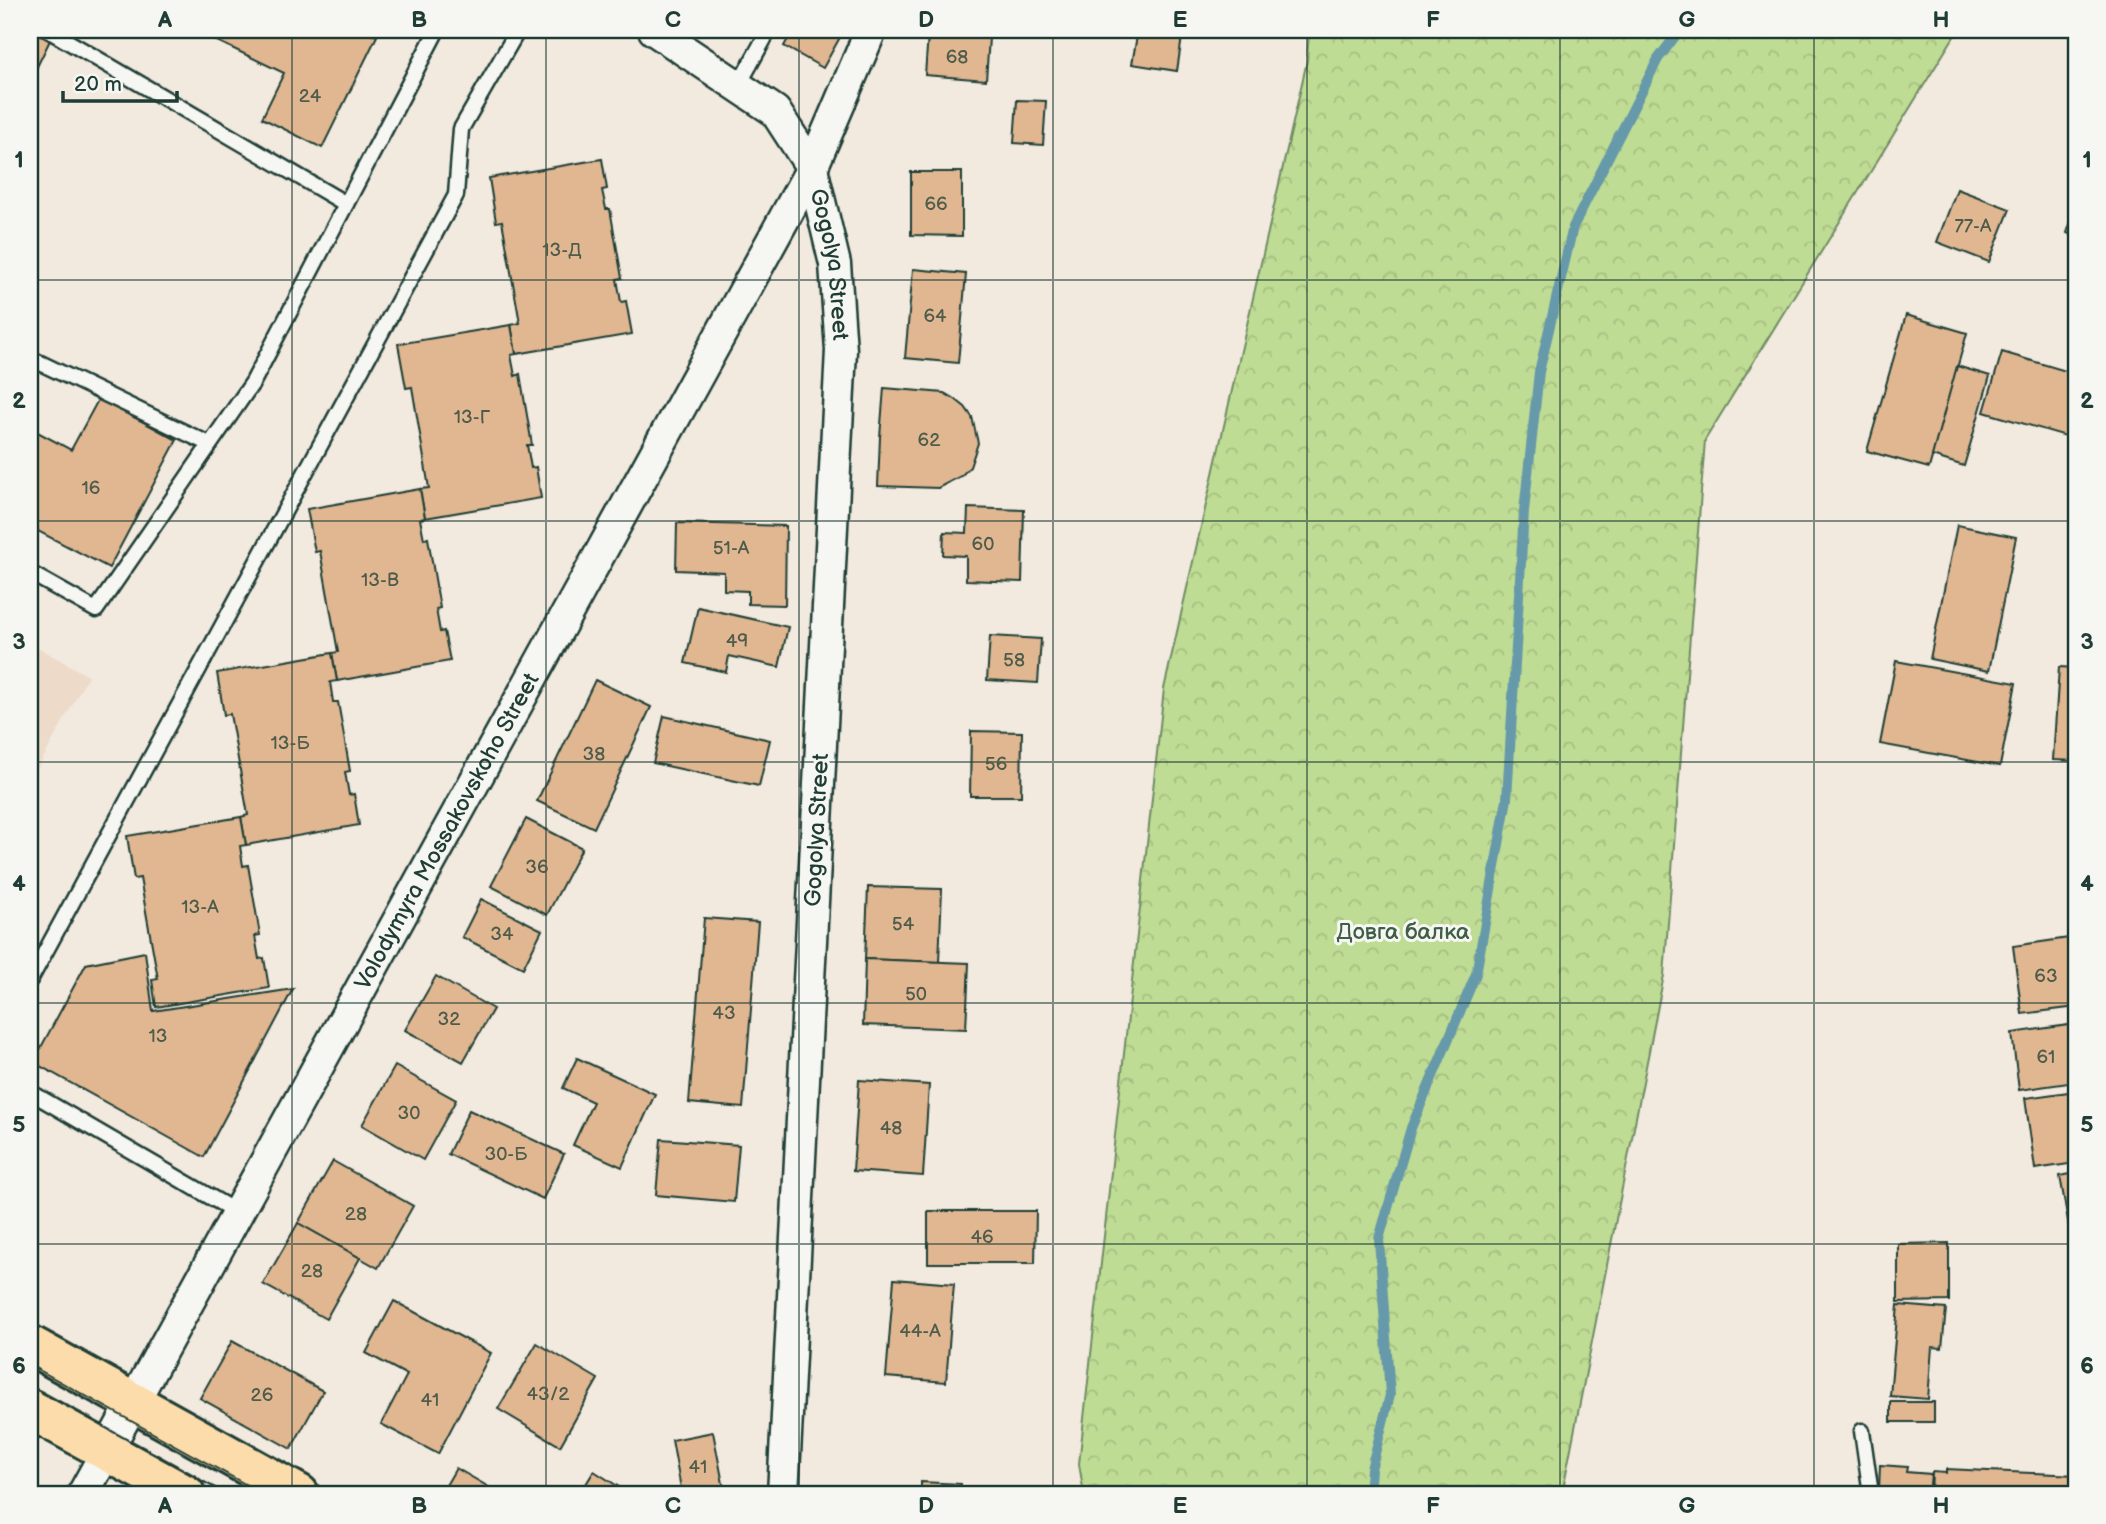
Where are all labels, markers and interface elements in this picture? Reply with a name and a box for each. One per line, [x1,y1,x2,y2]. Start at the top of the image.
text: A [157,6,173,34]
text: B [411,6,427,34]
text: C [665,6,681,34]
text: D [918,6,934,34]
text: E [1173,6,1188,34]
text: F [1426,6,1440,34]
text: G [1679,6,1696,34]
text: H [1932,6,1950,34]
house number: 68 [946,46,968,69]
scale bar [63,60,177,104]
text: 20 m [74,72,122,97]
house number: 24 [299,85,322,108]
text: 1 [14,146,24,174]
text: 1 [2082,146,2092,174]
street label: Gogolya Street [803,186,854,341]
house number: 66 [924,193,948,216]
house number: 77-А [1954,215,1992,238]
house number: 13-Д [542,239,582,262]
house number: 64 [923,305,947,328]
text: 2 [12,387,26,415]
text: 2 [2080,387,2094,415]
house number: 13-Г [454,406,491,429]
house number: 62 [918,429,941,452]
house number: 16 [82,477,100,500]
house number: 60 [972,533,994,556]
house number: 51-А [713,537,750,560]
house number: 13-В [361,569,399,592]
text: 3 [12,628,26,656]
text: 3 [2080,628,2094,656]
house number: 49 [726,630,748,653]
house number: 58 [1003,649,1025,672]
street label: Volodymyra Mossakovskoho Street [349,668,546,995]
house number: 13-Б [270,732,310,755]
house number: 38 [583,743,605,766]
street label: Gogolya Street [799,753,835,907]
house number: 56 [985,753,1007,776]
house number: 36 [525,856,549,879]
text: 4 [12,870,26,898]
text: 4 [2080,870,2094,898]
house number: 13-А [181,896,219,919]
house number: 54 [892,913,915,936]
park label: Довга балка [1336,918,1470,946]
house number: 34 [490,923,514,946]
house number: 63 [2034,965,2058,988]
house number: 50 [905,983,927,1006]
house number: 43 [712,1002,736,1025]
house number: 32 [438,1008,461,1031]
house number: 13 [148,1025,168,1048]
house number: 61 [2037,1046,2055,1069]
house number: 30 [398,1102,420,1125]
text: 5 [12,1111,26,1139]
text: 5 [2080,1111,2094,1139]
house number: 48 [880,1117,902,1140]
house number: 30-Б [485,1143,528,1166]
house number: 28 [345,1203,367,1226]
house number: 46 [970,1226,994,1249]
house number: 28 [301,1260,323,1283]
house number: 44-А [899,1320,941,1343]
text: 6 [12,1352,26,1380]
text: 6 [2080,1352,2094,1380]
house number: 43/2 [526,1383,570,1406]
house number: 26 [251,1384,273,1407]
house number: 41 [421,1389,439,1412]
house number: 41 [689,1456,707,1479]
text: A [157,1492,173,1520]
text: B [411,1492,427,1520]
text: C [665,1492,681,1520]
text: D [918,1492,934,1520]
text: E [1173,1492,1188,1520]
text: F [1426,1492,1440,1520]
text: G [1679,1492,1696,1520]
text: H [1932,1492,1950,1520]

